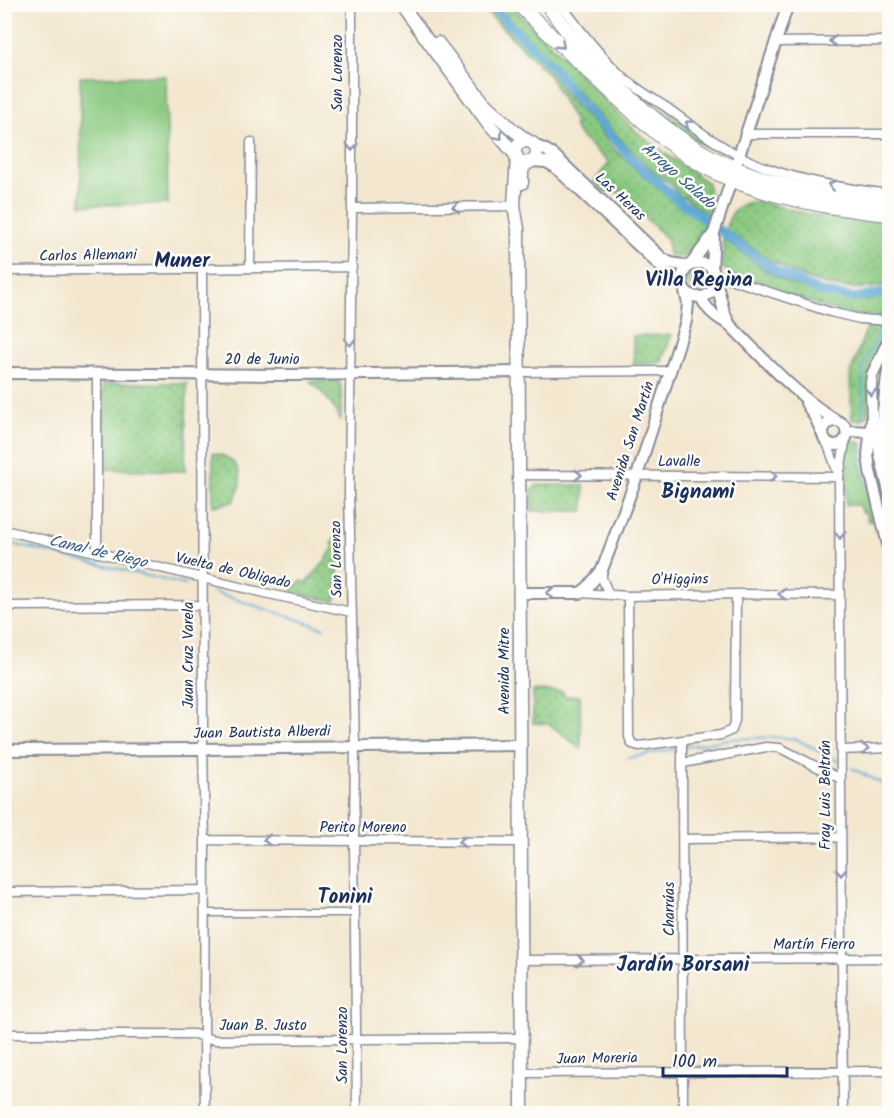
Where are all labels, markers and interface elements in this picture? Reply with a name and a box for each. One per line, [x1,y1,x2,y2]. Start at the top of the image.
street label: San Lorenzo [326,34,350,112]
one-way arrow [828,35,837,48]
one-way arrow [554,37,565,48]
one-way arrow [685,121,696,132]
one-way arrow [491,129,502,140]
water label: Arroyo Salado [635,137,722,217]
one-way arrow [346,142,358,151]
street label: Las Heras [589,167,652,228]
one-way arrow [827,179,837,192]
one-way arrow [451,200,460,213]
street label: Carlos Allemani [39,243,138,269]
district label: Muner [154,245,211,278]
district label: Villa Regina [645,264,753,297]
one-way arrow [344,337,356,346]
street label: 20 de Junio [224,348,300,372]
street label: Avenida San Martín [600,378,662,504]
one-way arrow [865,387,877,396]
street label: Lavalle [658,450,701,474]
one-way arrow [573,469,582,481]
one-way arrow [768,470,777,482]
district label: Bignami [661,476,735,509]
street label: San Lorenzo [324,520,350,598]
water label: Canal de Riego [46,529,151,576]
one-way arrow [834,531,846,540]
street label: Vuelta de Obligado [173,546,293,596]
street label: O'Higgins [651,567,709,592]
one-way arrow [545,587,554,599]
one-way arrow [777,588,786,600]
street label: Juan Cruz Varela [177,602,201,708]
street label: Avenida Mitre [493,627,517,715]
street label: Juan Bautista Alberdi [193,720,332,746]
street label: Fray Luis Beltrán [814,740,838,850]
one-way arrow [861,743,870,756]
street label: Perito Moreno [319,816,407,840]
one-way arrow [263,834,272,847]
one-way arrow [458,836,467,848]
one-way arrow [835,867,847,876]
district label: Tonini [317,881,373,914]
street label: Charrúas [658,881,682,936]
street label: Martín Fierro [773,933,855,957]
district label: Jardín Borsani [617,949,750,982]
one-way arrow [576,954,585,966]
street label: San Lorenzo [331,1006,355,1084]
street label: Juan B. Justo [219,1014,307,1038]
scale bar [663,1040,788,1078]
street label: Juan Moreria [556,1046,638,1072]
text: 100 m [672,1048,717,1077]

